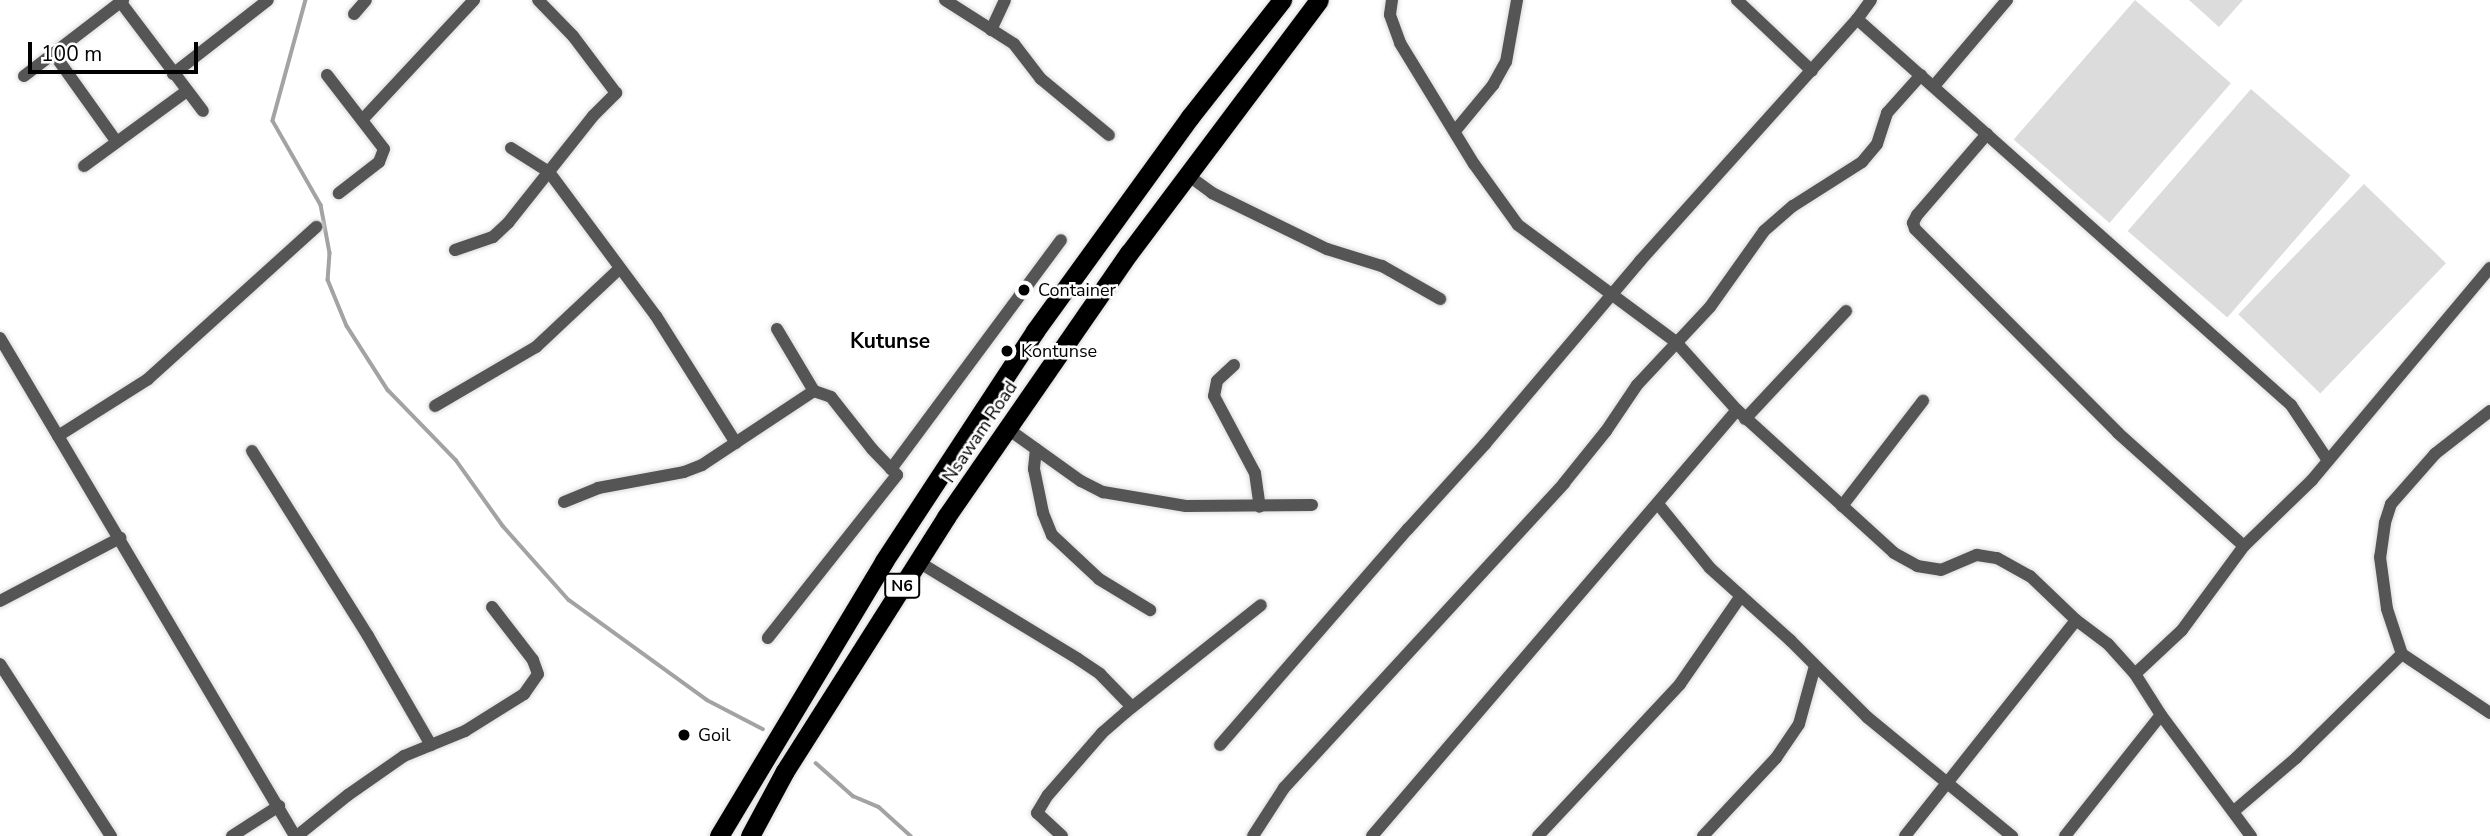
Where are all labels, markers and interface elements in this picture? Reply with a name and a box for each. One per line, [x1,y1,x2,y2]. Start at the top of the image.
scale bar [32,28,201,72]
text: 100 m [41,40,102,68]
place label: Container [1038,279,1116,301]
marker: Container [1016,282,1032,298]
district label: Kutunse [850,328,930,354]
place label: Kontunse [1021,340,1097,362]
marker: Kontunse [999,343,1015,359]
street label: Nsawam Road [938,377,1022,487]
road number: N6 [883,573,921,598]
place label: Goil [698,724,731,746]
marker: Goil [676,727,692,743]

